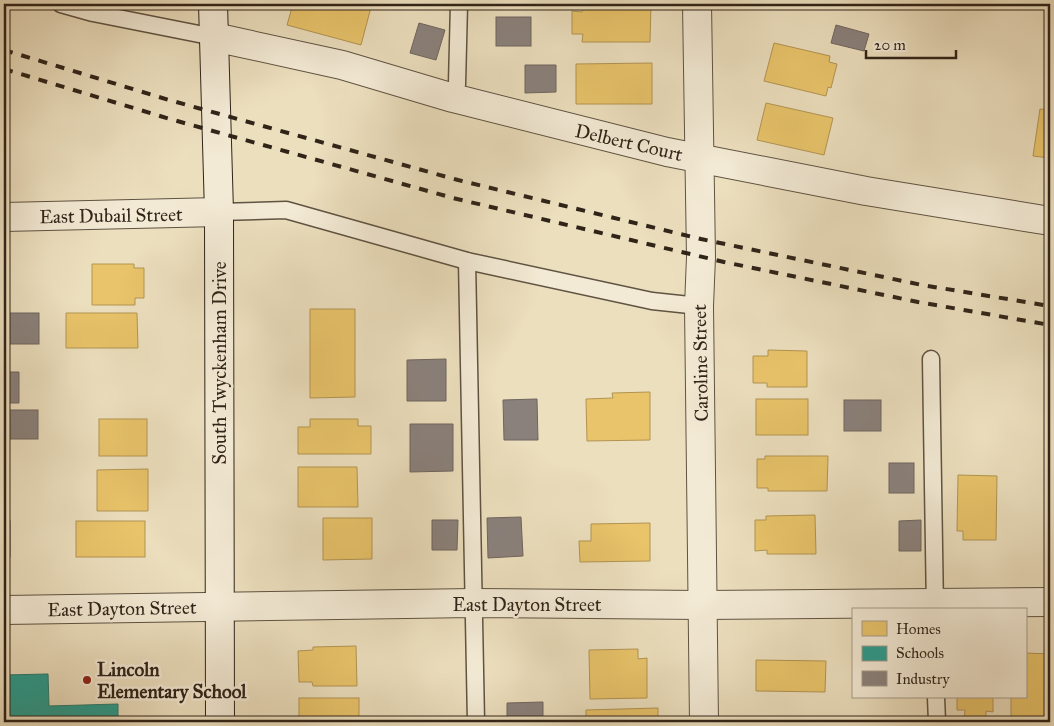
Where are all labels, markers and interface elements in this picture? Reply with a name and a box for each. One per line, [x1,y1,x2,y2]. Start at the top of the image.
scale bar [866,28,956,60]
text: 20 m [874,36,906,54]
street label: Delbert Court [573,119,685,166]
street label: East Dubail Street [39,203,183,228]
street label: South Twyckenham Drive [208,261,231,465]
street label: Caroline Street [688,304,713,422]
street label: East Dayton Street [452,593,602,616]
street label: East Dayton Street [47,596,197,621]
legend [852,608,1026,698]
text: Homes [896,620,941,638]
text: Schools [896,644,944,662]
place label: Lincoln Elementary School [97,658,247,704]
text: Industry [896,670,950,688]
marker: Lincoln Elementary School [81,674,93,686]

